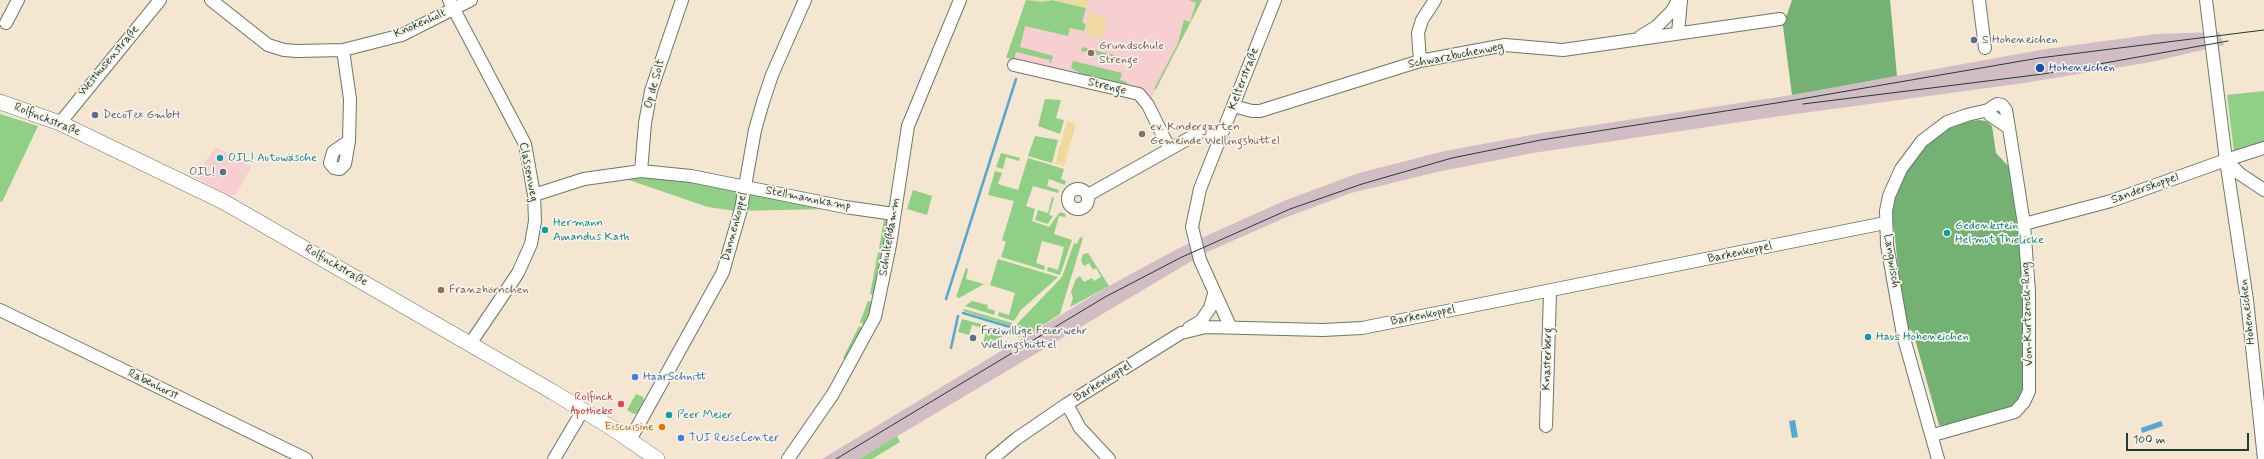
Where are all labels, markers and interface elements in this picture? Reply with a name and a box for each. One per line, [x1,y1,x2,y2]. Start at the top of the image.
street label: Knokenholt [392,6,448,42]
street label: Westhusenstraße [75,23,143,99]
place label: S Hoheneichen [1982,33,2058,47]
marker: S Hoheneichen [1969,35,1979,45]
place label: Grundschule Strenge [1099,39,1164,67]
street label: Schwarzbuchenweg [1407,40,1505,72]
street label: Kelterstraße [1226,46,1262,112]
marker: Grundschule Strenge [1086,48,1096,58]
street label: Op de Solt [642,58,668,110]
place label: Hoheneichen [2049,61,2115,75]
marker: Hoheneichen [2034,62,2046,74]
street label: Strenge [1086,75,1128,99]
street label: Rolfinckstraße [12,100,82,140]
place label: DecoTex GmbH [103,108,180,122]
marker: DecoTex GmbH [90,110,100,120]
place label: ev. Kindergarten Gemeinde Wellingsbüttel [1150,120,1280,148]
marker: ev. Kindergarten Gemeinde Wellingsbüttel [1137,129,1147,139]
street label: Classenweg [515,141,541,203]
place label: OIL! Autowäsche [228,151,317,165]
marker: OIL! Autowäsche [215,153,225,163]
place label: OIL! [189,165,215,179]
marker: OIL! [218,167,228,177]
street label: Sanderskoppel [2109,170,2181,208]
street label: Stellmannkamp [764,184,852,214]
street label: Dannenkoppel [719,191,751,263]
street label: Schulteßdamm [877,197,903,277]
place label: Hermann Amandus Kath [553,216,629,244]
place label: Gedenkstein Helmut Thielicke [1955,219,2044,247]
marker: Hermann Amandus Kath [540,225,550,235]
marker: Gedenkstein Helmut Thielicke [1942,228,1952,238]
street label: Langwisch [1880,233,1902,289]
street label: Barkenkoppel [1706,239,1774,267]
street label: Rolfinckstraße [302,242,370,290]
street label: Von-Kurtzrock-Ring [2019,262,2037,366]
street label: Hoheneichen [2237,278,2259,346]
place label: Franzhörnchen [449,283,528,297]
marker: Franzhörnchen [436,285,446,295]
street label: Barkenkoppel [1389,303,1457,329]
place label: Freiwillige Feuerwehr Wellingsbüttel [981,324,1087,352]
street label: Knasterberg [1540,327,1556,391]
place label: Haus Hoheneichen [1876,330,1969,344]
marker: Haus Hoheneichen [1863,332,1873,342]
marker: Freiwillige Feuerwehr Wellingsbüttel [968,333,978,343]
street label: Barkenkoppel [1071,358,1135,406]
street label: Rabenhorst [125,367,181,403]
place label: HaarSchnitt [643,370,707,384]
marker: HaarSchnitt [630,372,640,382]
place label: Rolfinck Apotheke [570,390,613,418]
marker: Rolfinck Apotheke [616,399,626,409]
place label: Peer Meier [677,408,732,422]
marker: Peer Meier [664,410,674,420]
place label: Eiscuisine [605,420,654,434]
marker: Eiscuisine [657,422,667,432]
scale bar [2128,425,2251,451]
place label: TUI ReiseCenter [689,431,779,445]
text: 100 m [2133,432,2165,448]
marker: TUI ReiseCenter [676,433,686,443]

